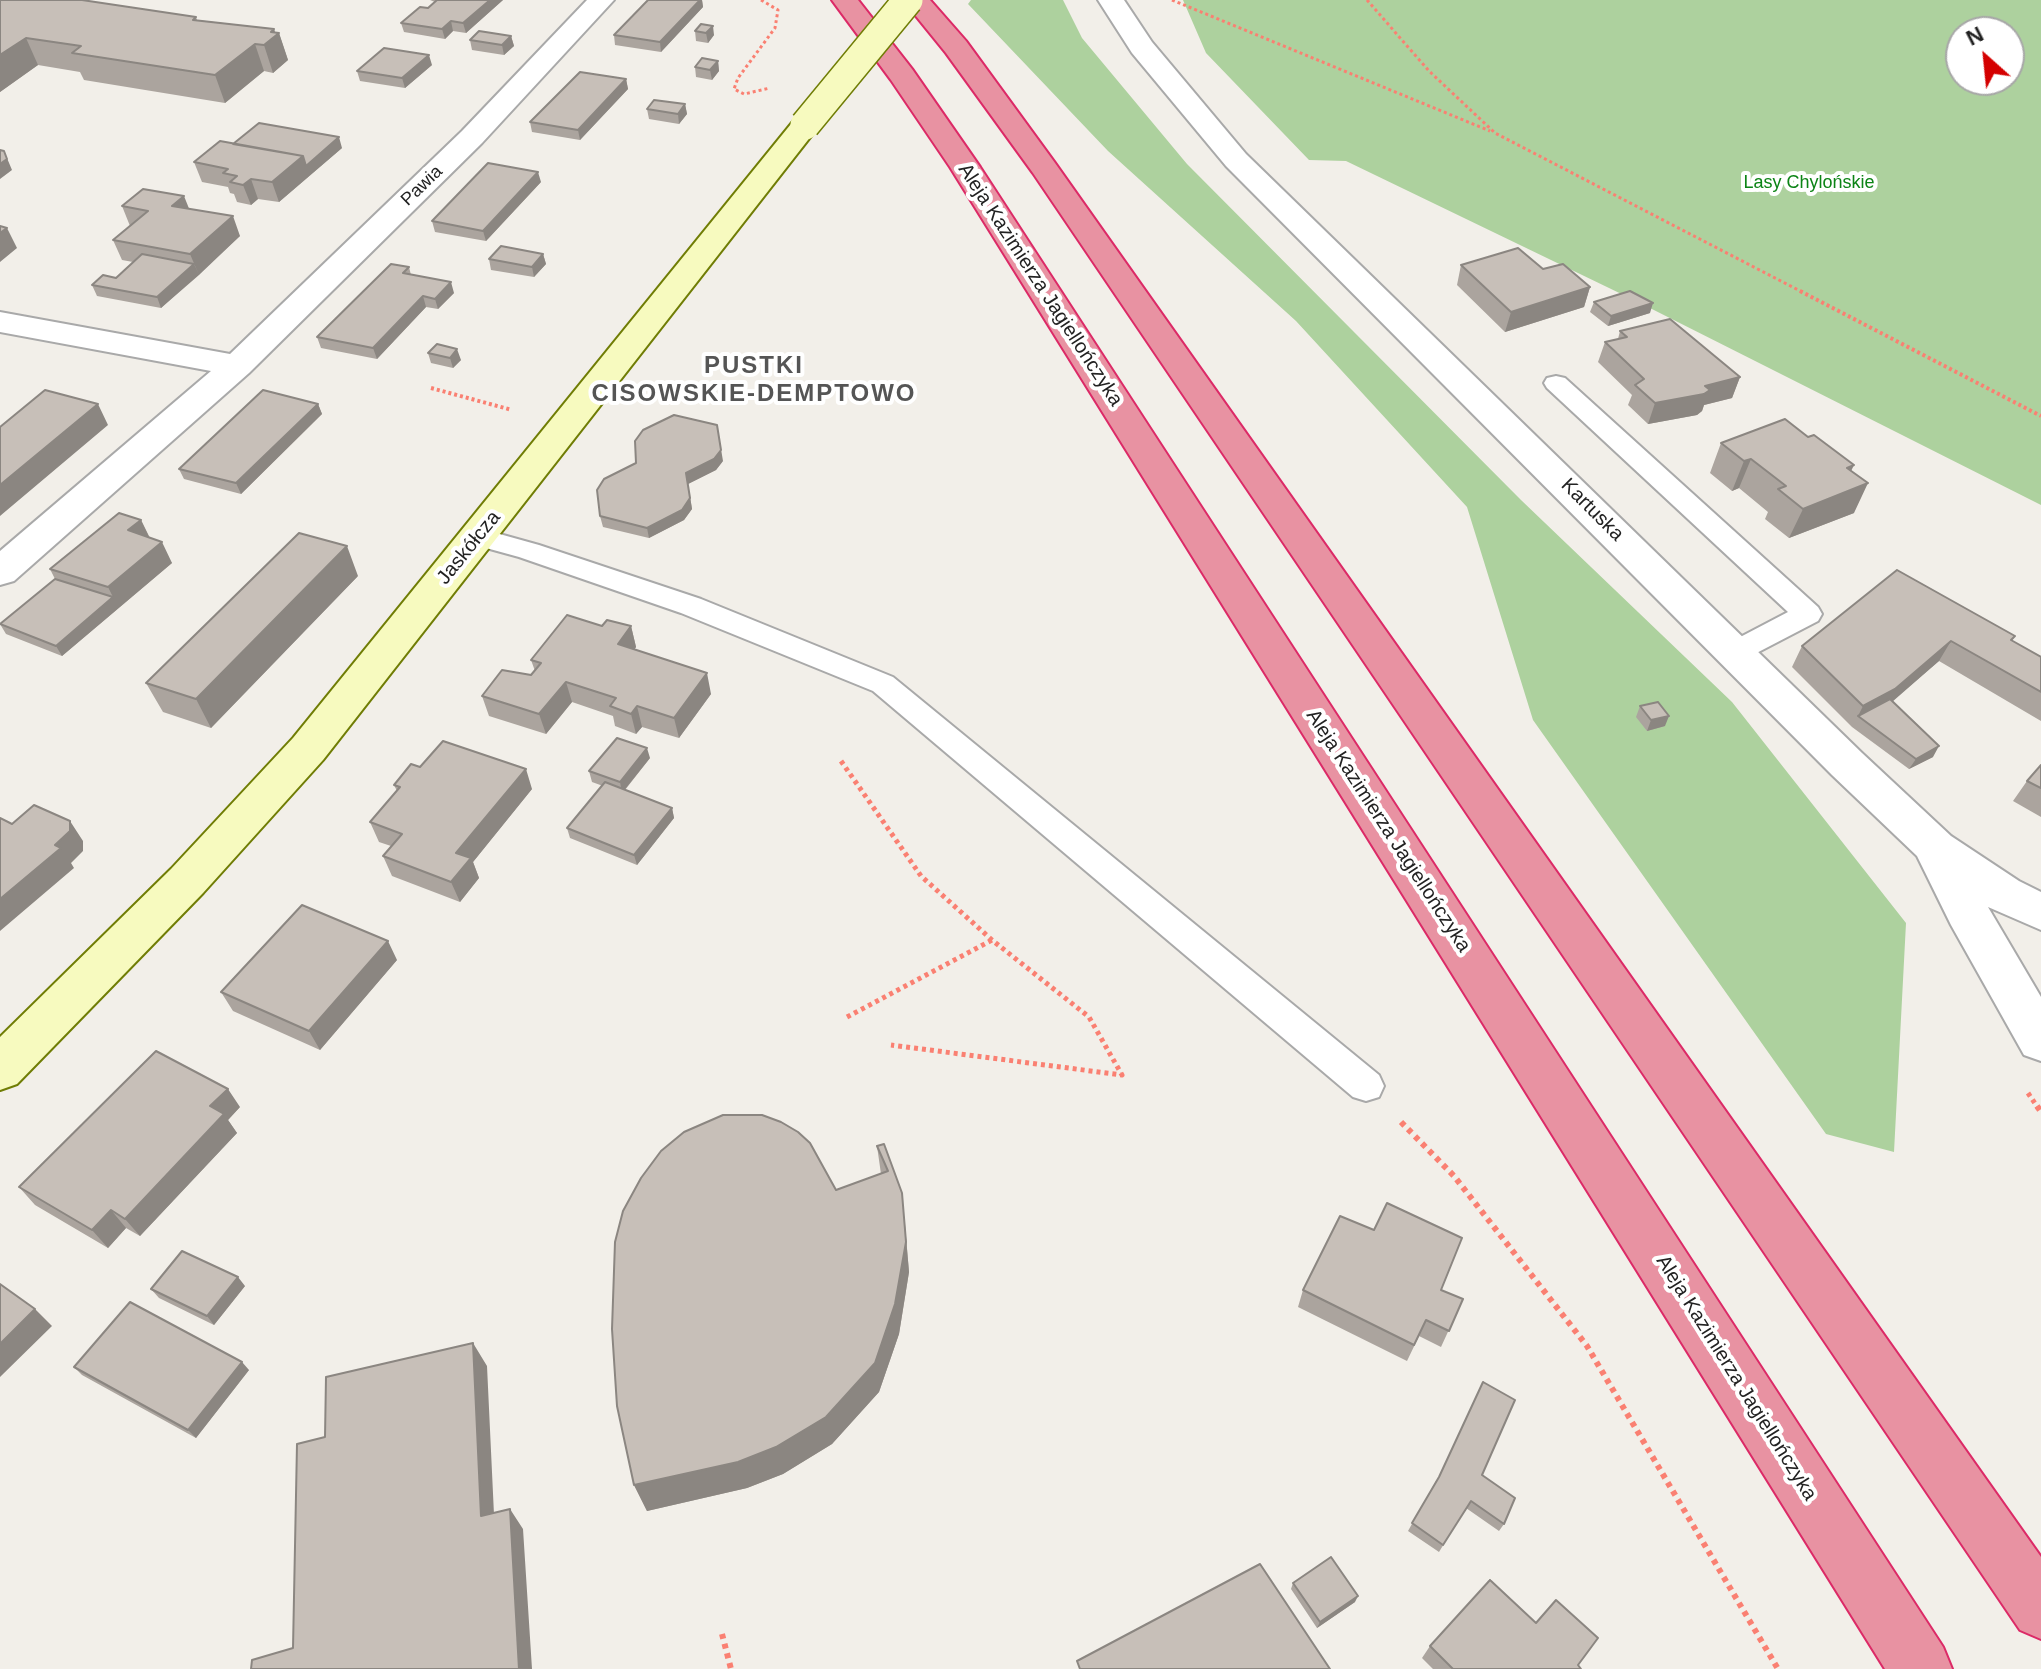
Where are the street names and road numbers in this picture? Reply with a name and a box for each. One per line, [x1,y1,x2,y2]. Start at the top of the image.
street label: Aleja Kazimierza Jagiellończyka [952,159,1128,411]
street label: Pawia [397,161,447,211]
street label: Kartuska [1556,474,1628,546]
street label: Jaskółcza [432,506,506,590]
street label: Aleja Kazimierza Jagiellończyka [1300,705,1476,957]
street label: Aleja Kazimierza Jagiellończyka [1650,1251,1822,1505]

